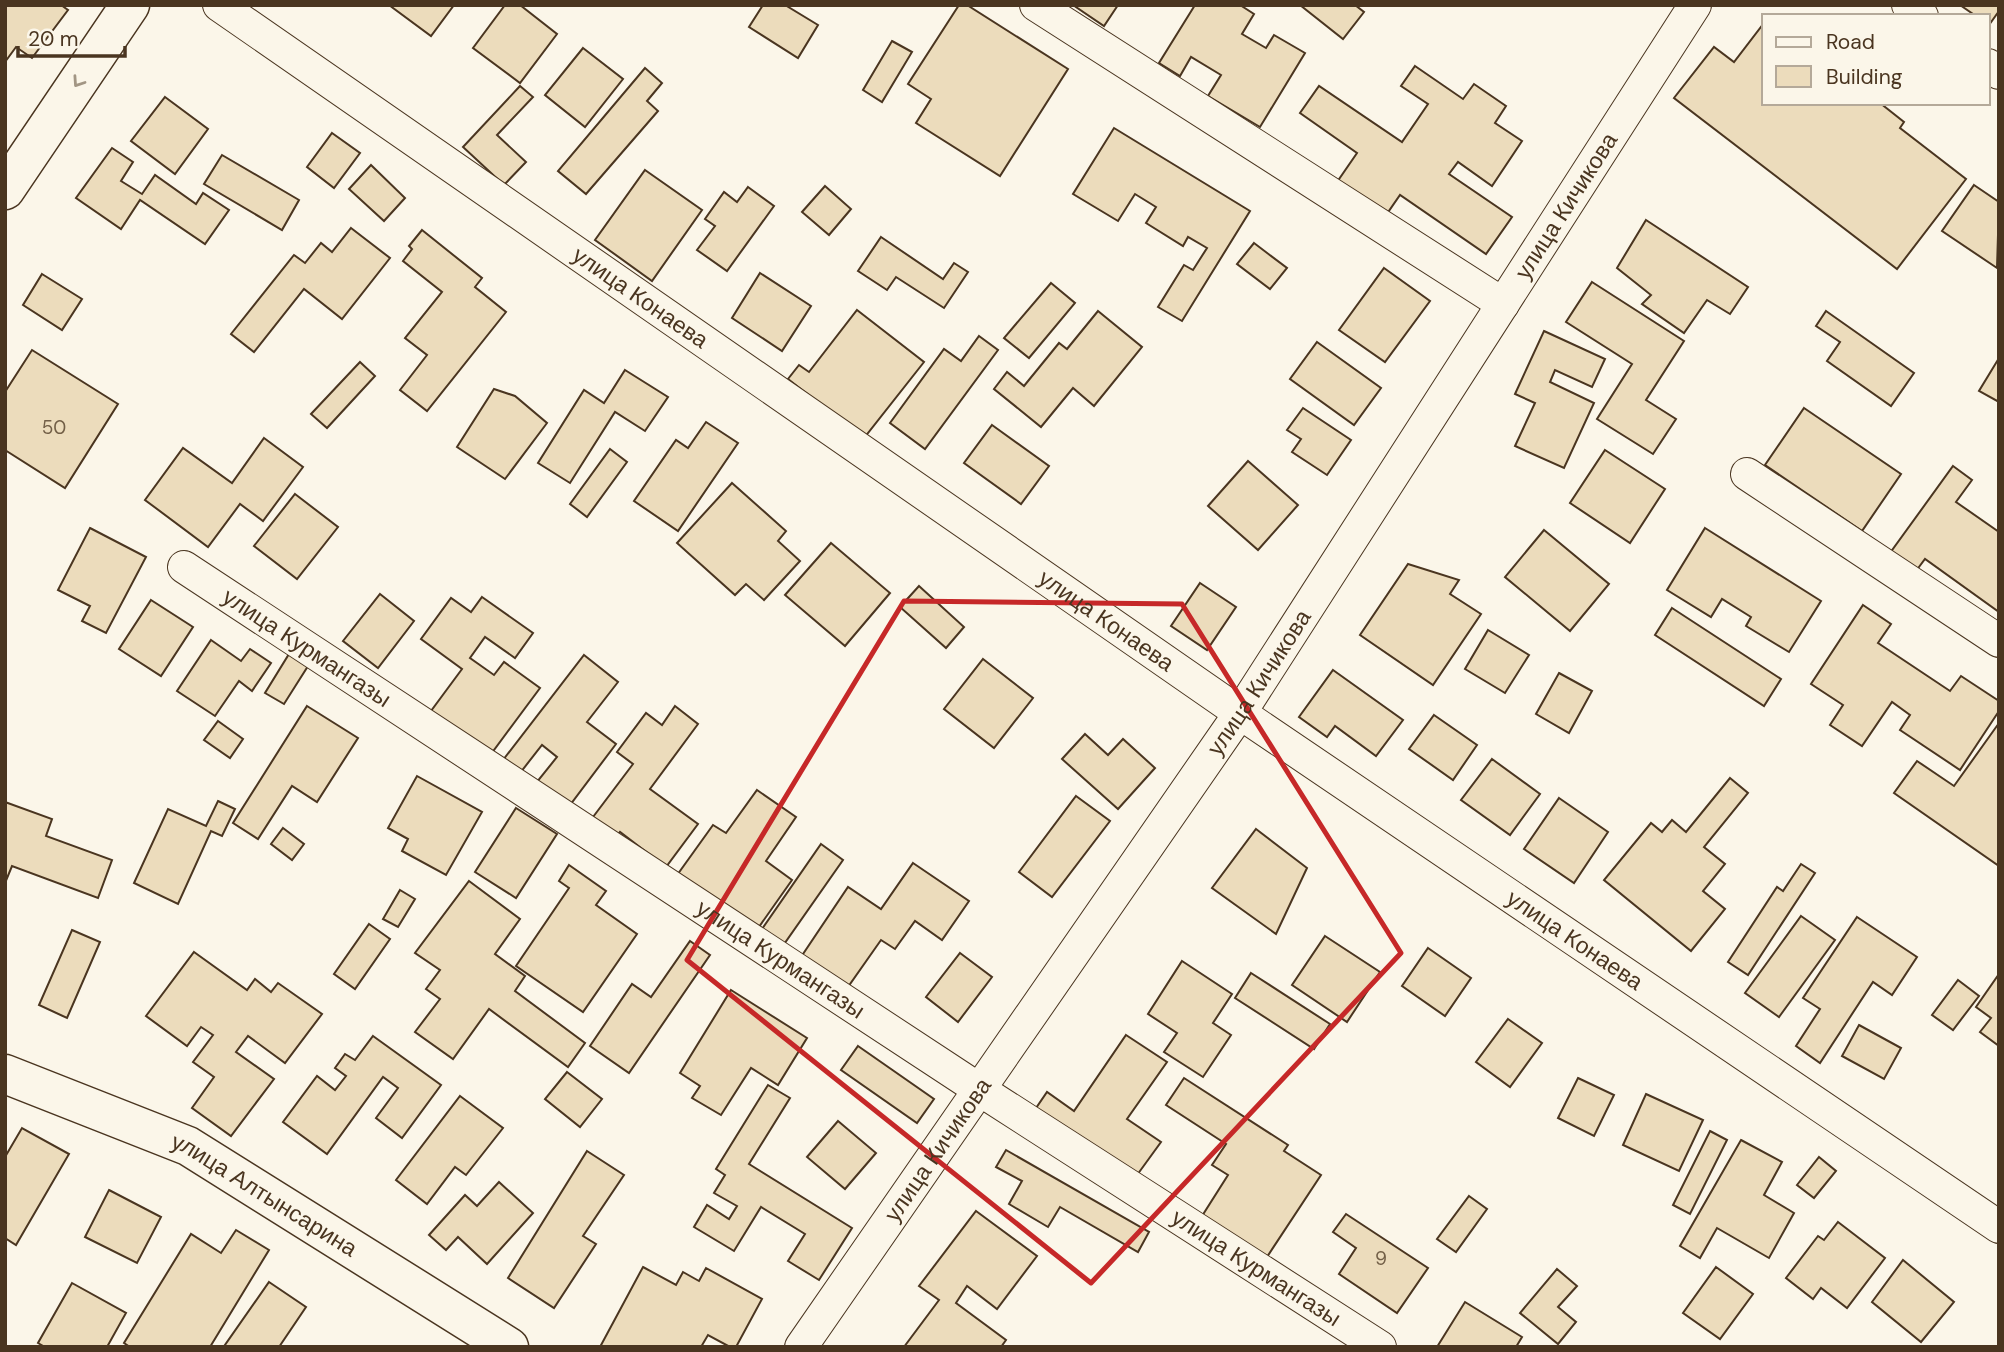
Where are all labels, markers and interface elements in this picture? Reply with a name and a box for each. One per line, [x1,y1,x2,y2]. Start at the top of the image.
scale bar [18,14,124,58]
legend [1762,14,1990,105]
text: 20 m [28,25,79,53]
text: Road [1826,28,1875,56]
text: Building [1826,63,1903,91]
one-way arrow [74,74,86,87]
street label: улица Кичикова [1508,127,1624,285]
street label: улица Конаева [567,240,714,355]
house number: 50 [42,415,66,440]
street label: улица Конаева [1033,563,1180,678]
street label: улица Курмангазы [217,581,397,714]
street label: улица Кичикова [1200,604,1318,761]
street label: улица Конаева [1501,883,1649,997]
street label: улица Курмангазы [691,893,871,1025]
street label: улица Кичикова [877,1072,998,1227]
street label: улица Алтынсарина [167,1126,363,1263]
street label: улица Курмангазы [1166,1202,1347,1333]
house number: 9 [1375,1246,1387,1271]

